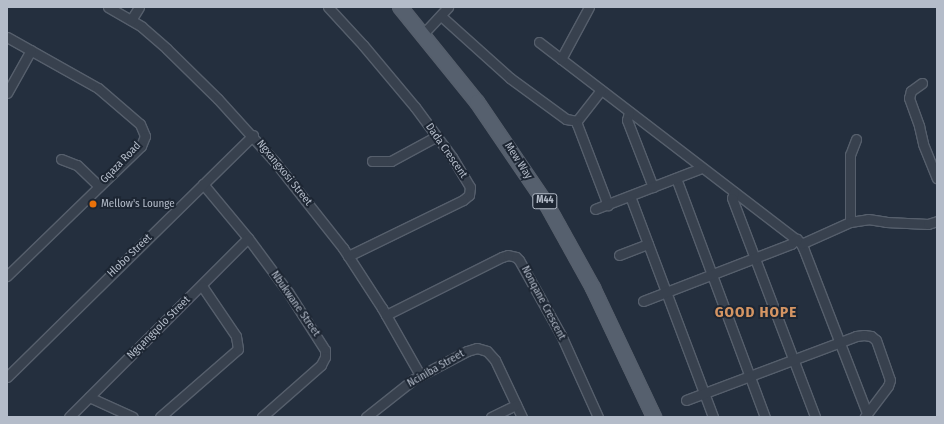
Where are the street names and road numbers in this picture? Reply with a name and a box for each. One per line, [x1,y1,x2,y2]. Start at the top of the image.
street label: Dada Crescent [422,121,470,181]
street label: Ngxangxosi Street [254,138,314,208]
street label: Gqaza Road [98,140,144,186]
street label: Mew Way [501,140,535,182]
road number: M44 [532,193,558,209]
street label: Hlobo Street [105,232,155,280]
street label: Nonqane Crescent [518,264,568,342]
street label: Nbukwane Street [268,269,322,339]
street label: Ngqangqolo Street [125,294,193,362]
street label: Nciniba Street [405,347,467,391]

